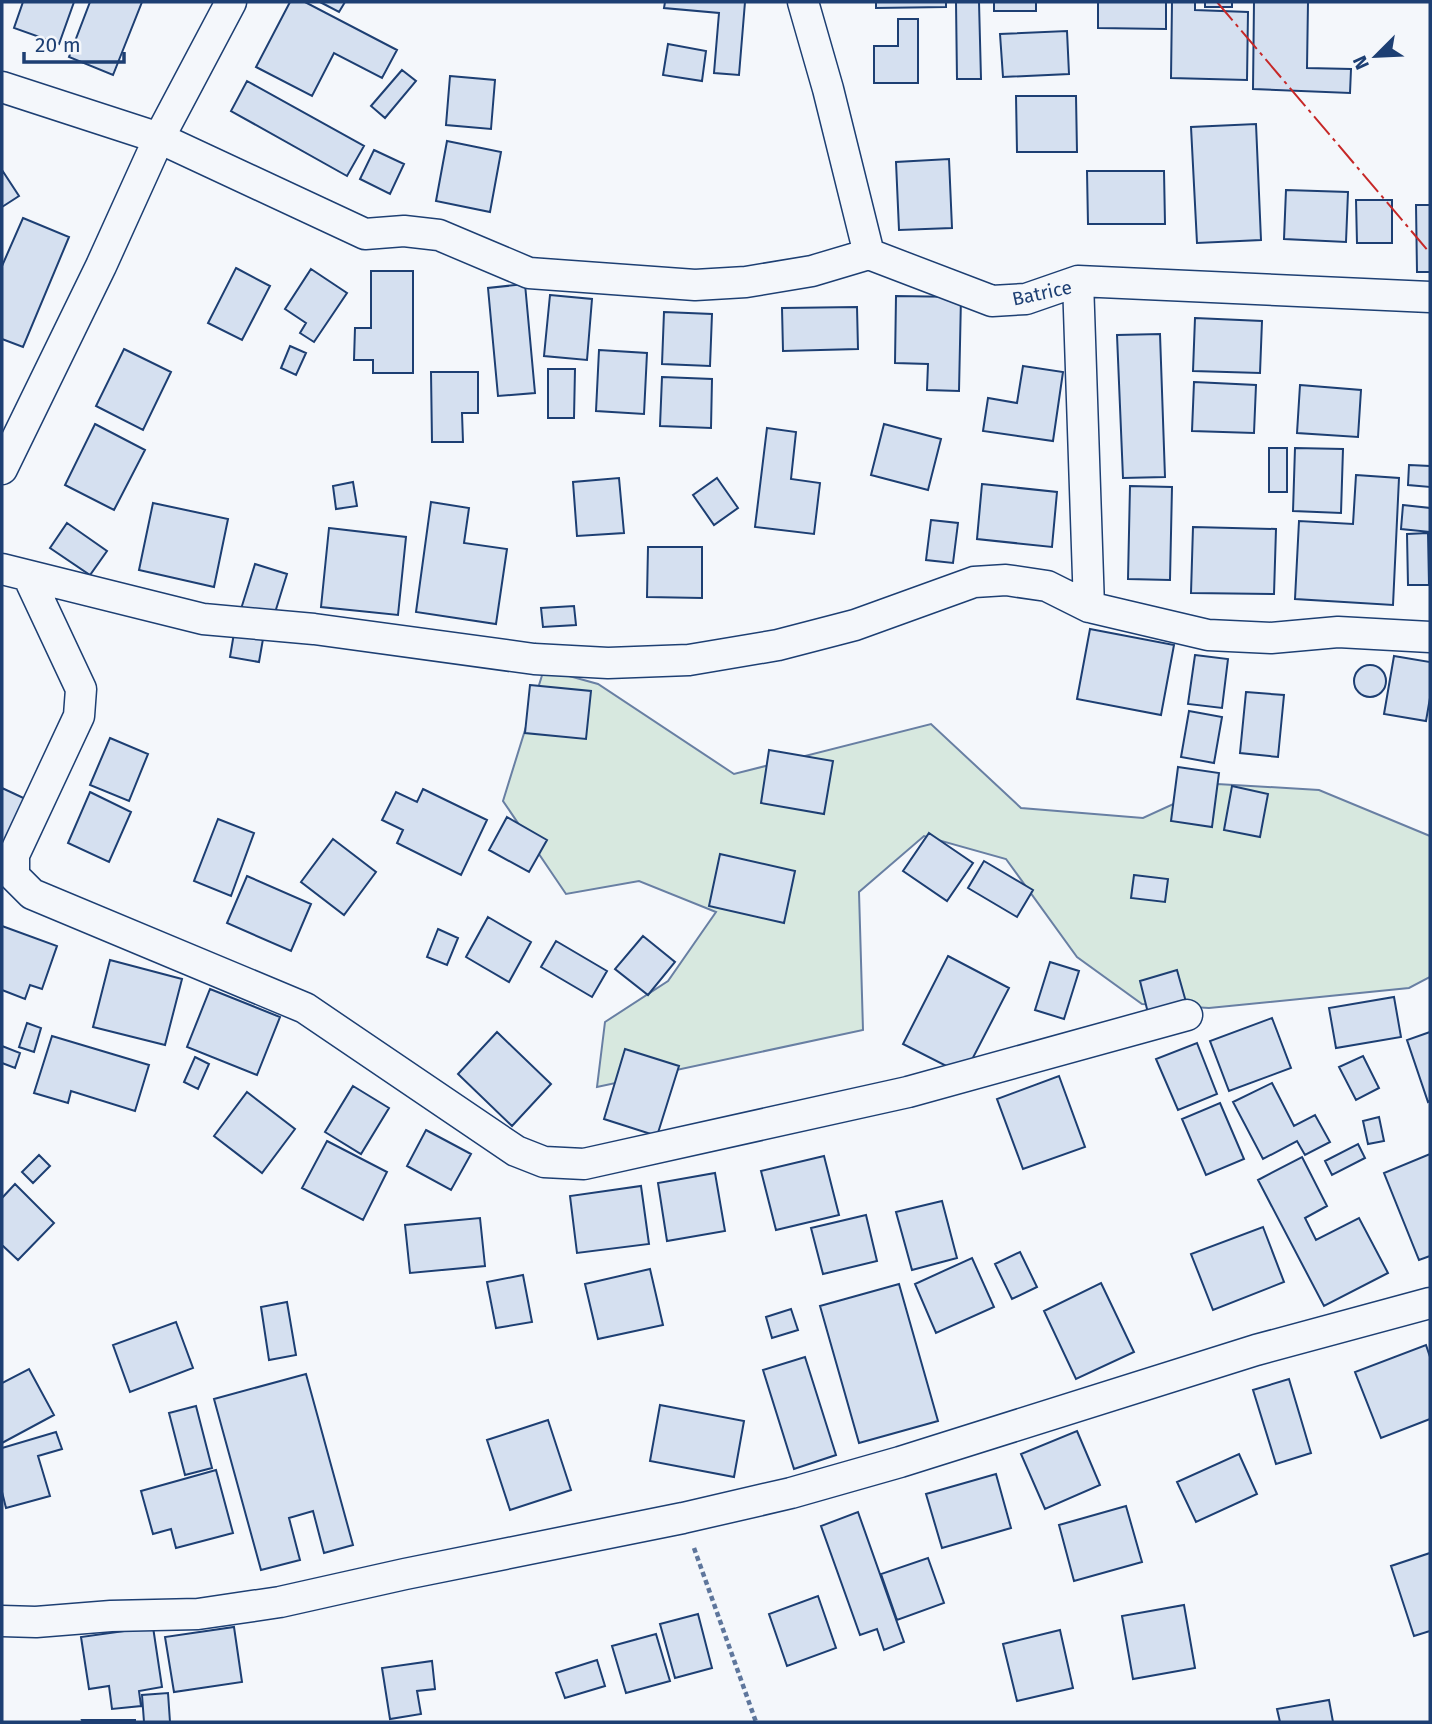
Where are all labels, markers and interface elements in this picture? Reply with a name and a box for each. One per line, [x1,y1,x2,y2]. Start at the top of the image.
scale bar [24,21,124,65]
north arrow [1341,21,1411,91]
text: 20 m [35,32,81,58]
text: N [1348,52,1374,73]
street label: Batrice [1010,275,1074,311]

